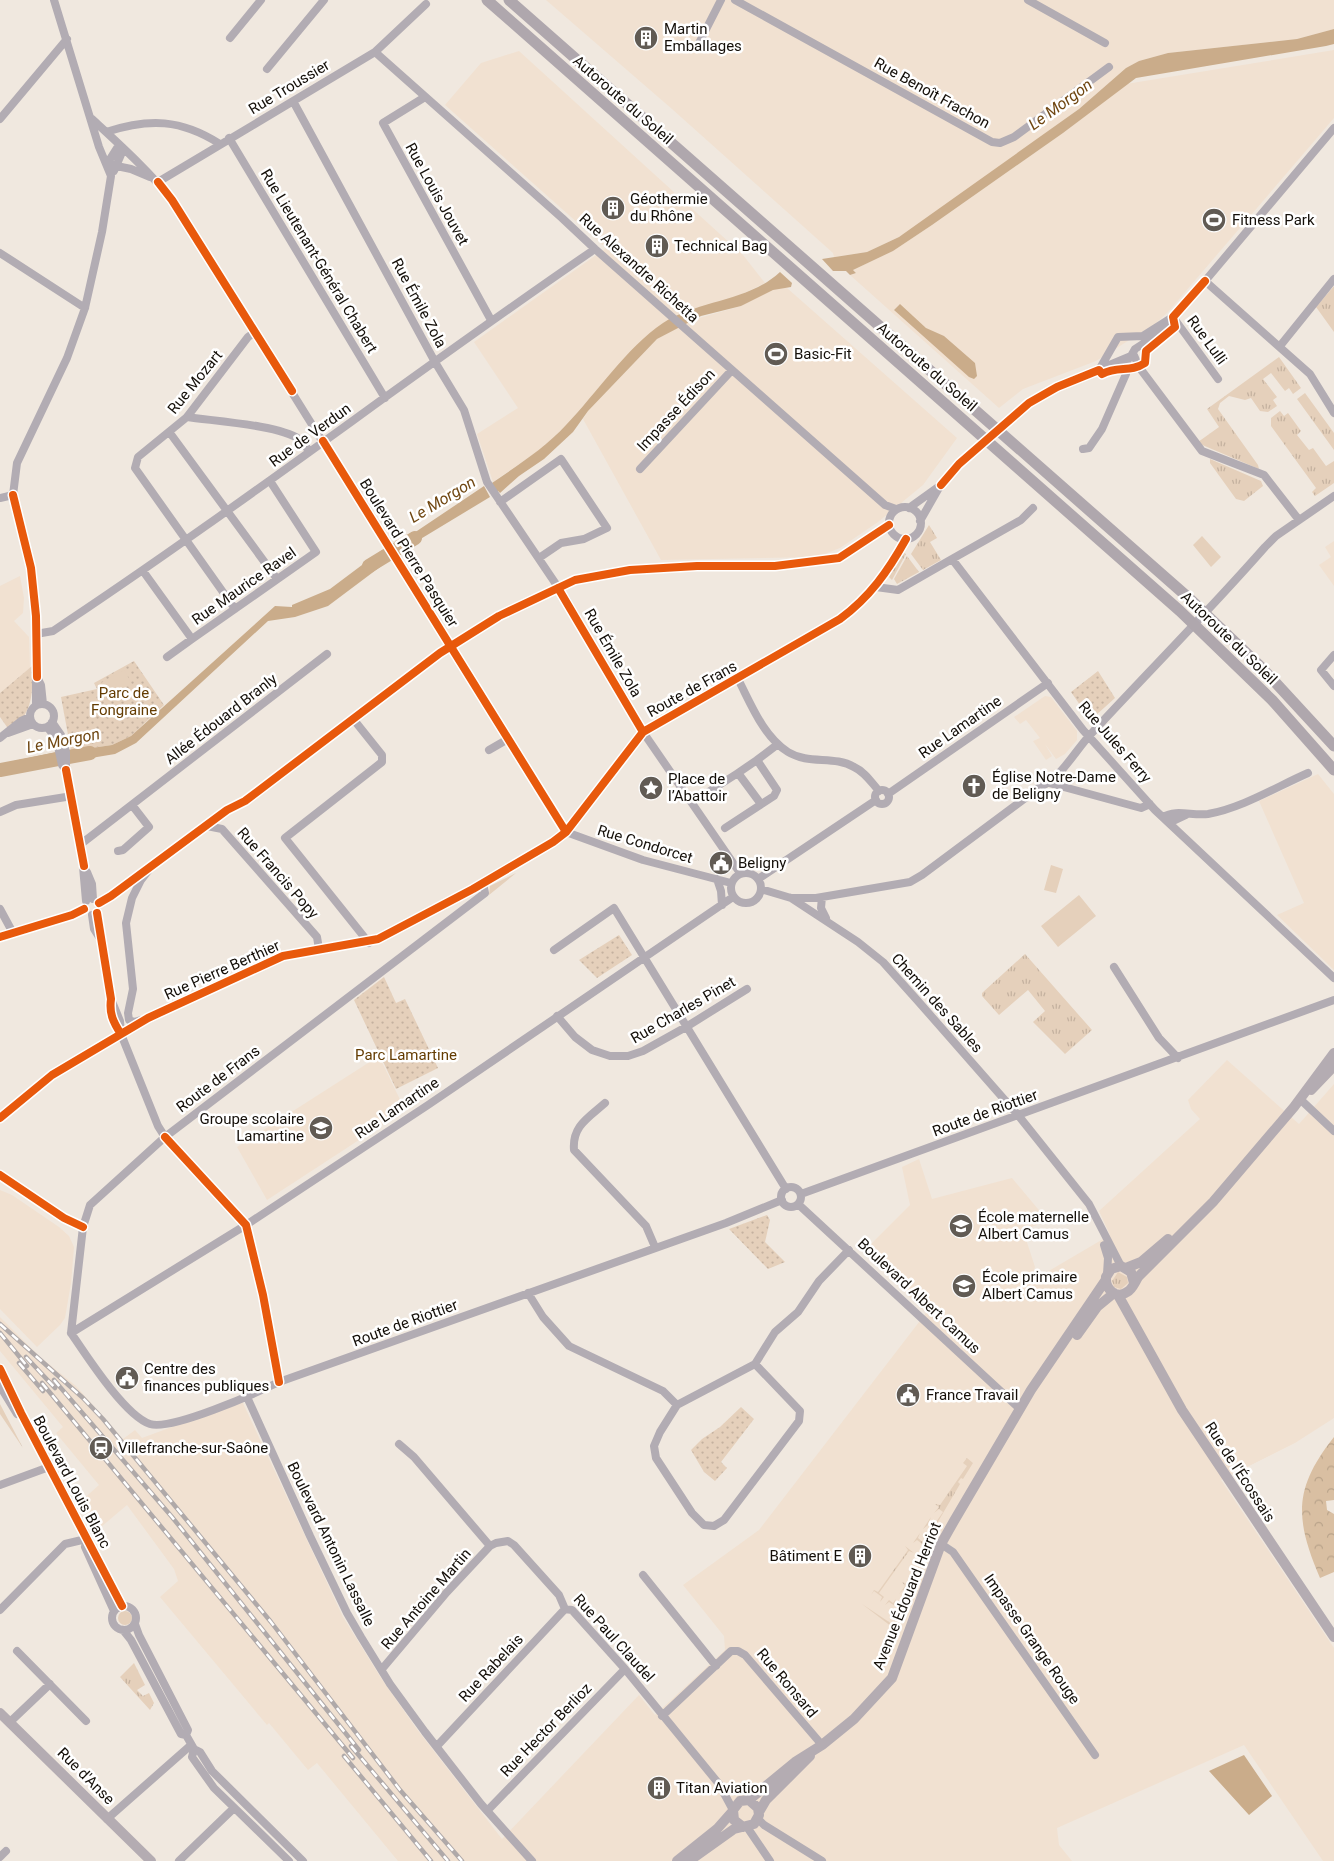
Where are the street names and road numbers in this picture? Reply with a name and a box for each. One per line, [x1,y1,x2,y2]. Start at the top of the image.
street label: Autoroute du Soleil [569,52,677,148]
street label: Rue Benoît Frachon [871,54,993,132]
street label: Rue Troussier [245,56,333,118]
street label: Rue Louis Jouvet [401,140,473,248]
street label: Rue Lieutenant-Général Chabert [257,166,381,356]
street label: Rue Alexandre Richetta [576,210,702,326]
street label: Rue Émile Zola [388,255,450,351]
street label: Rue Lulli [1183,312,1231,368]
street label: Autoroute du Soleil [873,319,981,415]
street label: Rue Mozart [164,346,226,417]
street label: Impasse Édison [633,365,719,455]
street label: Rue de Verdun [266,399,354,471]
street label: Boulevard Pierre Pasquier [356,475,462,631]
street label: Rue Maurice Ravel [188,543,300,629]
street label: Autoroute du Soleil [1177,588,1281,688]
street label: Rue Émile Zola [580,606,646,700]
street label: Route de Frans [644,657,740,721]
street label: Allée Édouard Branly [161,670,281,768]
street label: Rue Lamartine [915,692,1005,762]
street label: Rue Jules Ferry [1075,697,1155,787]
street label: Rue Condorcet [595,821,695,867]
street label: Rue Francis Popy [234,824,322,922]
street label: Rue Pierre Berthier [161,936,283,1004]
street label: Chemin des Sables [888,950,986,1056]
street label: Rue Charles Pinet [627,973,739,1047]
street label: Route de Frans [173,1042,263,1116]
street label: Rue Lamartine [352,1073,442,1143]
street label: Route de Riottier [930,1086,1040,1140]
street label: Boulevard Albert Camus [854,1234,984,1358]
street label: Route de Riottier [350,1296,460,1350]
street label: Boulevard Louis Blanc [29,1413,115,1551]
street label: Rue de l'Écossais [1201,1419,1279,1525]
street label: Boulevard Antonin Lassalle [283,1459,379,1629]
street label: Avenue Édouard Herriot [869,1519,945,1672]
street label: Rue Antoine Martin [377,1545,475,1653]
street label: Impasse Grange Rouge [980,1570,1084,1708]
street label: Rue Paul Claudel [570,1590,658,1686]
street label: Rue Rabelais [455,1630,527,1706]
street label: Rue Ronsard [753,1645,821,1721]
street label: Rue Hector Berlioz [497,1679,595,1781]
street label: Rue d'Anse [54,1744,118,1808]

